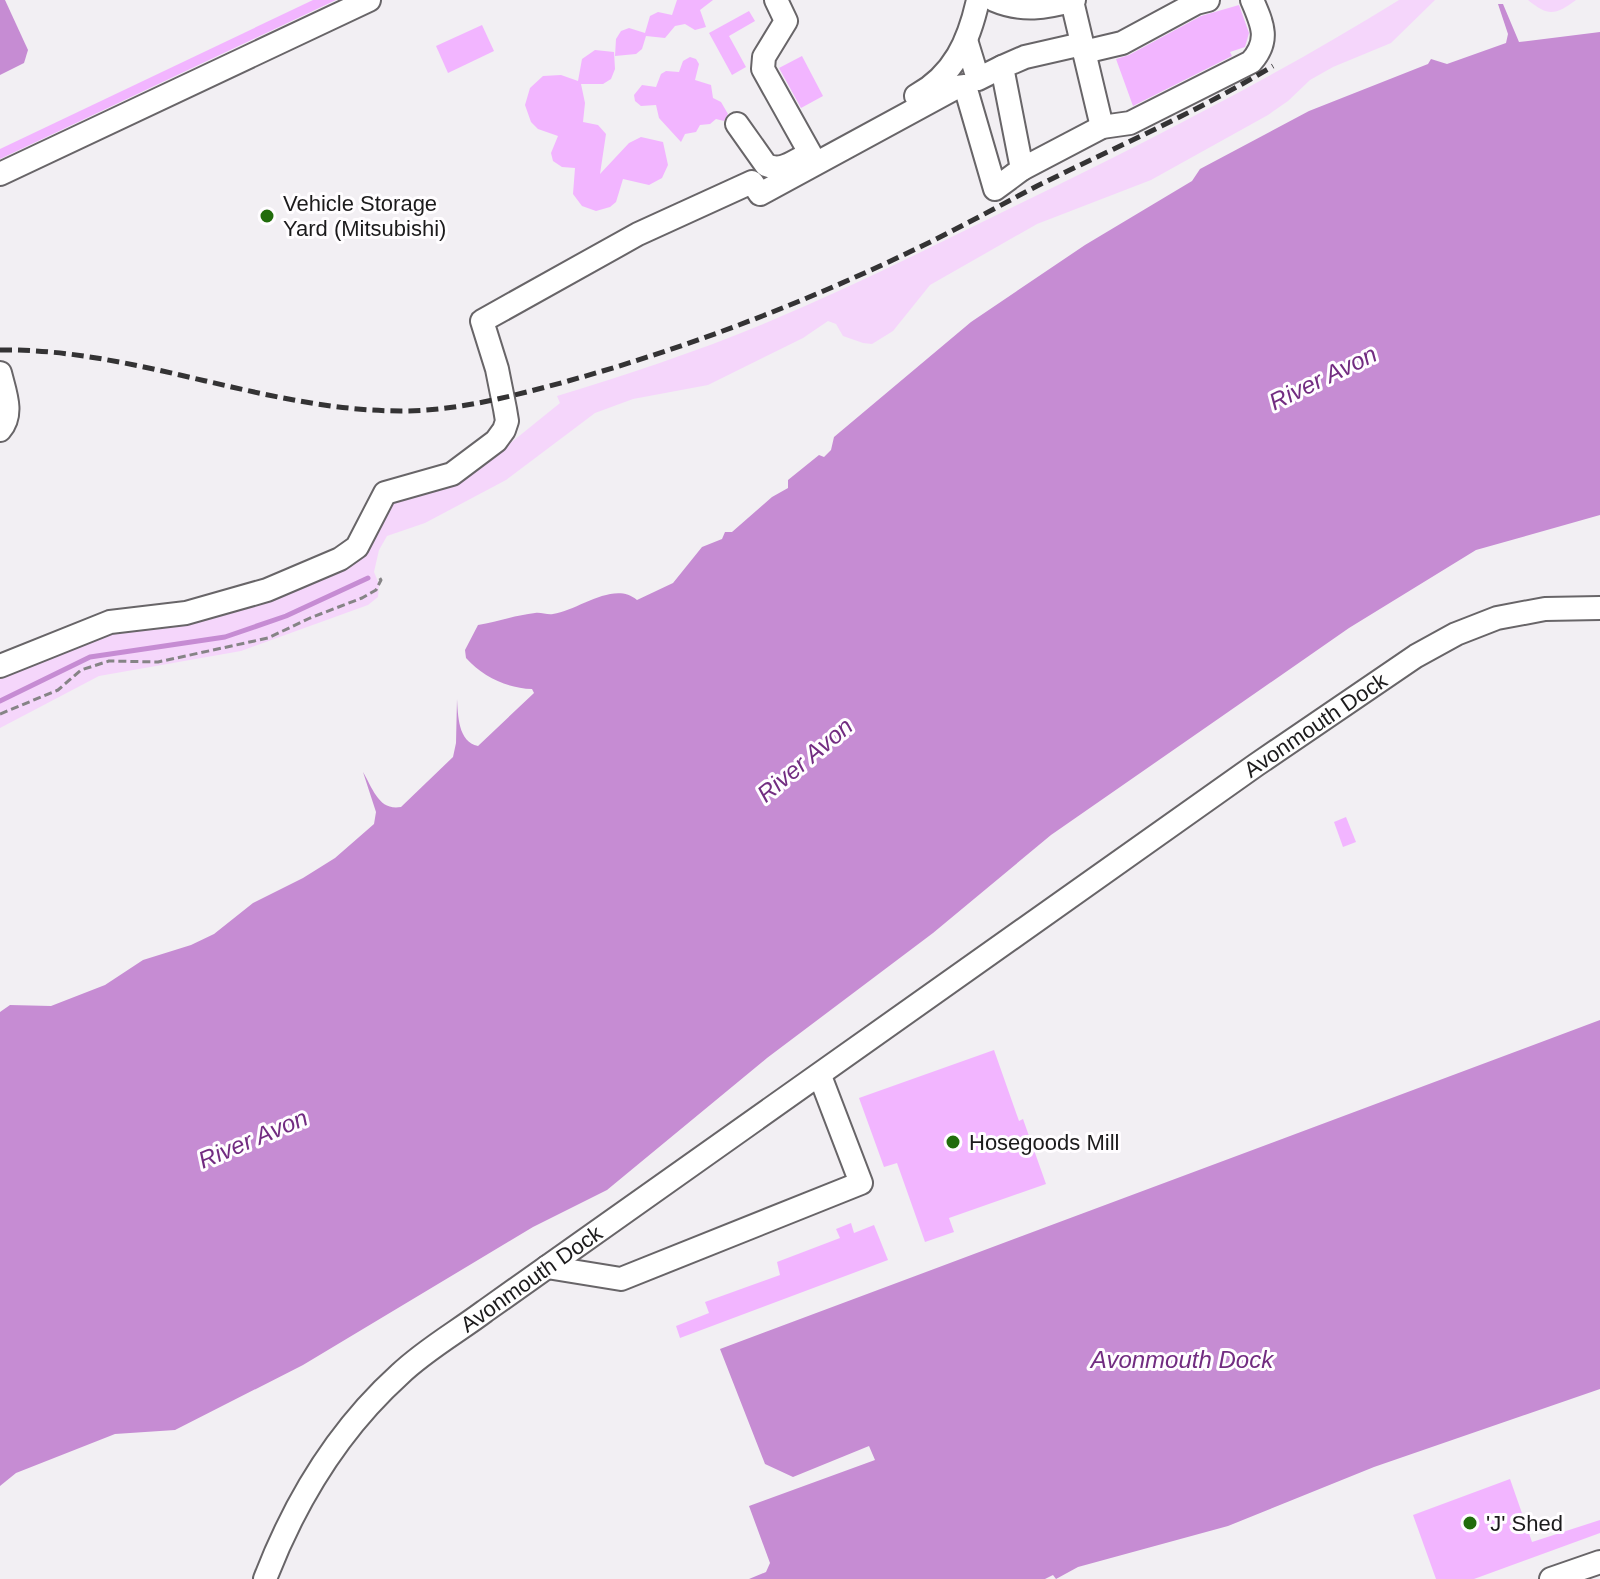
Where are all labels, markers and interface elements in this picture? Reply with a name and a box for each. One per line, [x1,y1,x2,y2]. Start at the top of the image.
place label: Vehicle Storage Yard (Mitsubishi) [283,191,446,241]
marker: Vehicle Storage Yard (Mitsubishi) [258,207,276,225]
water label: River Avon [1265,340,1381,415]
street label: Avonmouth Dock [1239,667,1392,783]
water label: River Avon [752,712,858,807]
water label: River Avon [194,1103,311,1174]
place label: Hosegoods Mill [969,1130,1119,1155]
marker: Hosegoods Mill [944,1133,962,1151]
street label: Avonmouth Dock [456,1220,608,1337]
water label: Avonmouth Dock [1089,1346,1275,1373]
place label: 'J' Shed [1486,1511,1563,1536]
marker: 'J' Shed [1461,1514,1479,1532]

